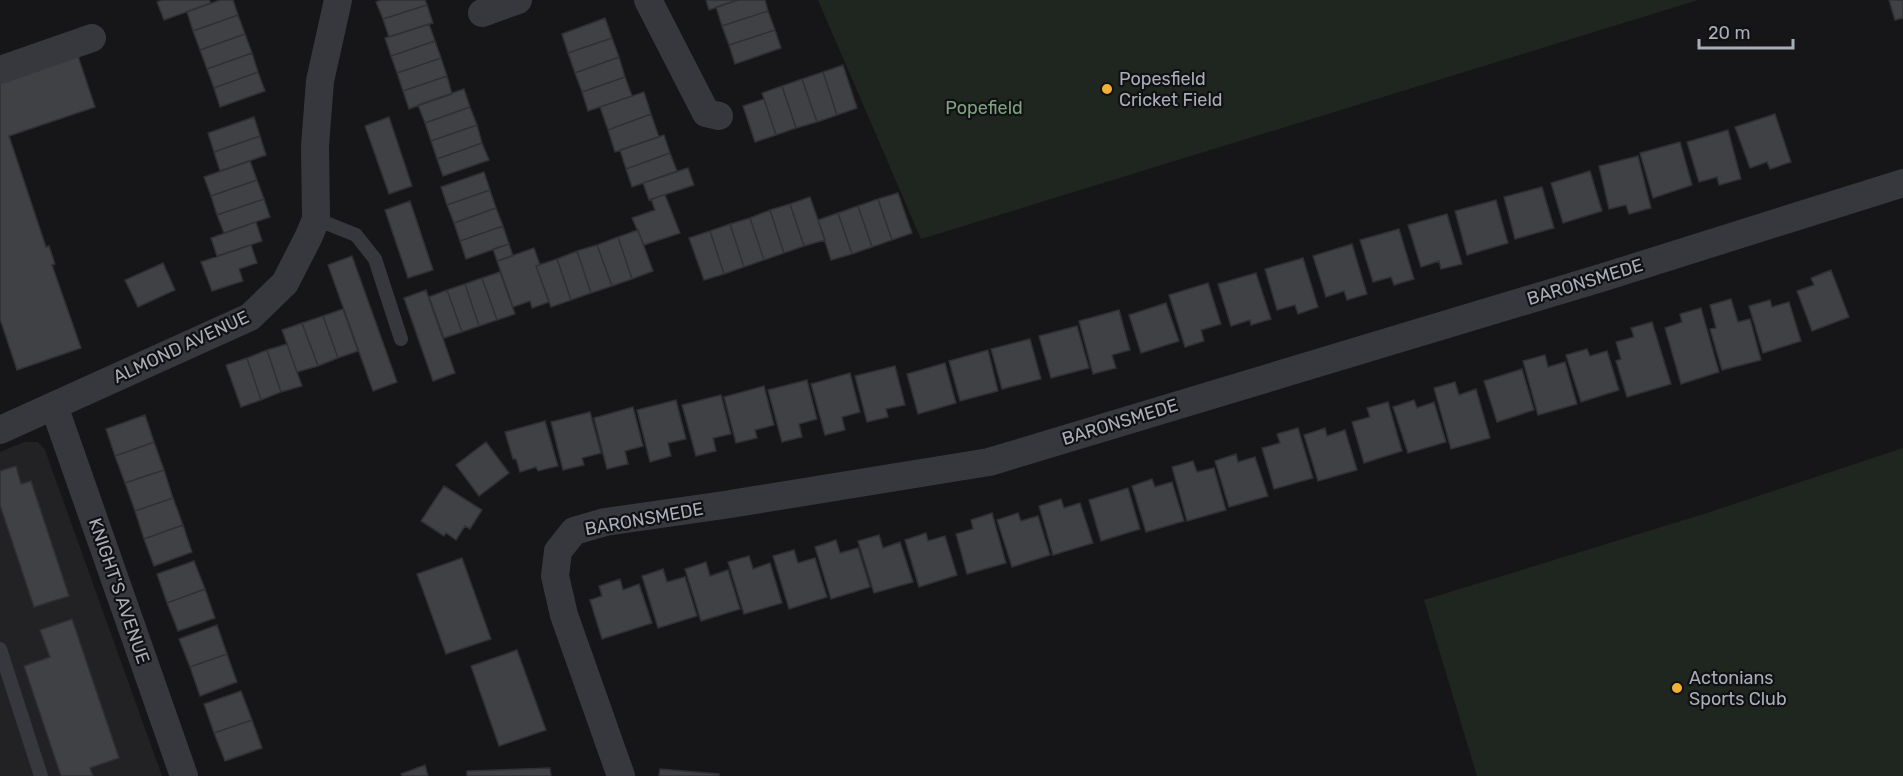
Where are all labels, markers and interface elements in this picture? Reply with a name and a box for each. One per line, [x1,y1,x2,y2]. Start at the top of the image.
scale bar [1699,12,1794,50]
text: 20 m [1708,22,1750,44]
place label: Popesfield Cricket Field [1119,68,1222,111]
marker: Popesfield Cricket Field [1100,82,1114,96]
park label: Popefield [945,97,1023,119]
street label: BARONSMEDE [1524,254,1646,310]
street label: ALMOND AVENUE [110,306,252,388]
street label: BARONSMEDE [1059,394,1181,450]
street label: BARONSMEDE [583,498,705,540]
street label: KNIGHT'S AVENUE [84,515,154,667]
place label: Actonians Sports Club [1689,667,1787,710]
marker: Actonians Sports Club [1670,681,1684,695]

